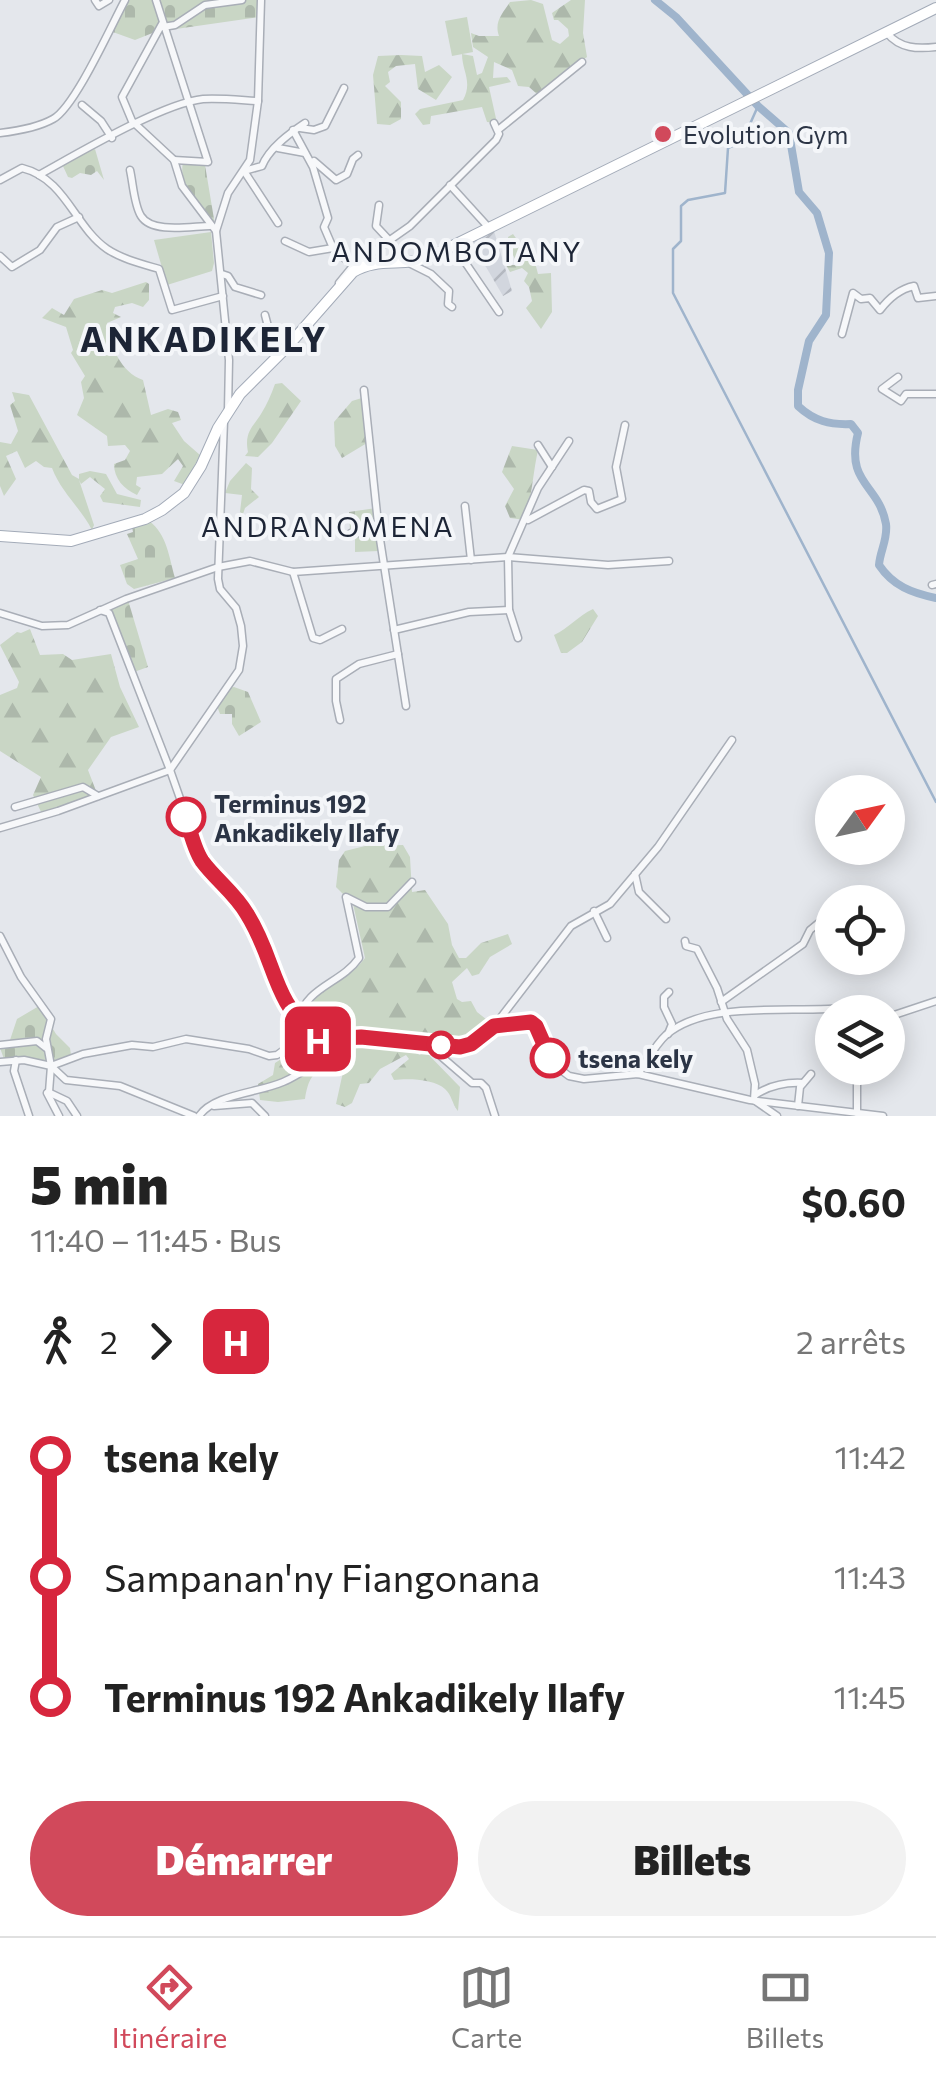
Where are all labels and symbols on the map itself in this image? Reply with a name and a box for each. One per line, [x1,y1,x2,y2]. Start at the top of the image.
place label: Evolution Gym [683,119,848,149]
marker: Evolution Gym [652,123,674,145]
district label: ANDOMBOTANY [331,234,583,268]
district label: ANKADIKELY [80,316,328,359]
district label: ANDRANOMENA [201,509,455,543]
north arrow [815,775,905,865]
place label: Terminus 192 Ankadikely Ilafy [214,788,400,847]
marker: Terminus 192 Ankadikely Ilafy [167,798,205,836]
line badge: H [286,1006,350,1072]
unlabelled marker [428,1032,454,1058]
marker: tsena kely [531,1039,569,1077]
place label: tsena kely [578,1043,693,1073]

